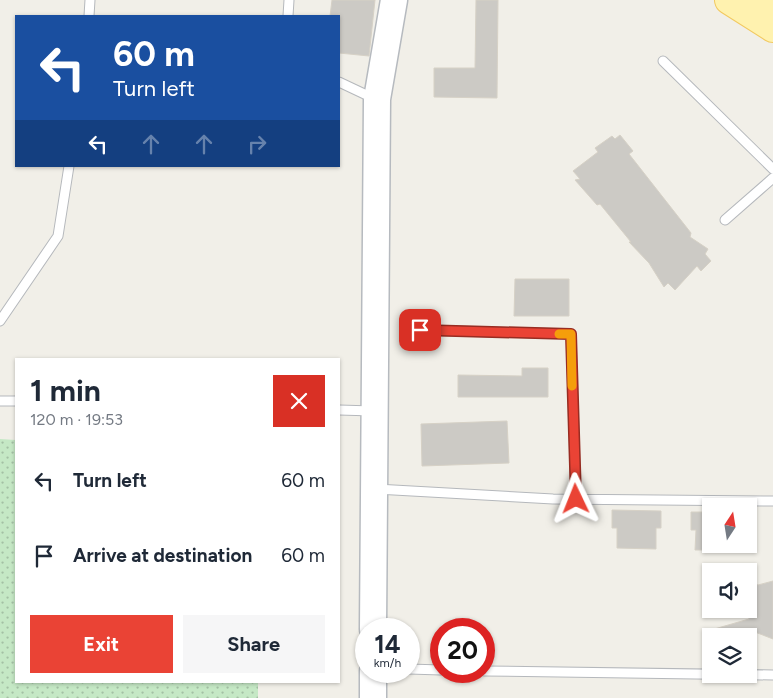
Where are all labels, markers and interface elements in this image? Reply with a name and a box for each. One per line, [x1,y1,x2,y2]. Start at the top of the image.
text: 60 m [113,33,195,75]
icon: left [30,35,95,100]
text: Turn left [113,75,195,102]
icon: left [84,130,112,158]
icon: ahead [137,130,165,158]
icon: ahead [190,130,218,158]
icon: right [243,130,271,158]
pin [399,309,441,351]
icon: arrive [406,316,434,344]
text: 1 min [30,372,101,409]
button: close [273,375,325,427]
text: 120 m · 19:53 [30,410,123,429]
icon: left [30,467,58,495]
text: Turn left [73,469,147,492]
text: 60 m [281,469,325,492]
position arrow [549,472,601,524]
north arrow [702,498,758,552]
map controls [702,498,757,683]
icon: arrive [30,542,58,570]
text: Arrive at destination [73,544,252,567]
text: 60 m [281,544,325,567]
button: sound [702,563,757,618]
button: Exit [30,615,173,673]
button: Share [183,615,325,673]
speed limit sign: 20 [430,618,495,683]
button: layers [702,628,757,683]
text: 14 [374,629,401,659]
text: km/h [374,656,401,670]

